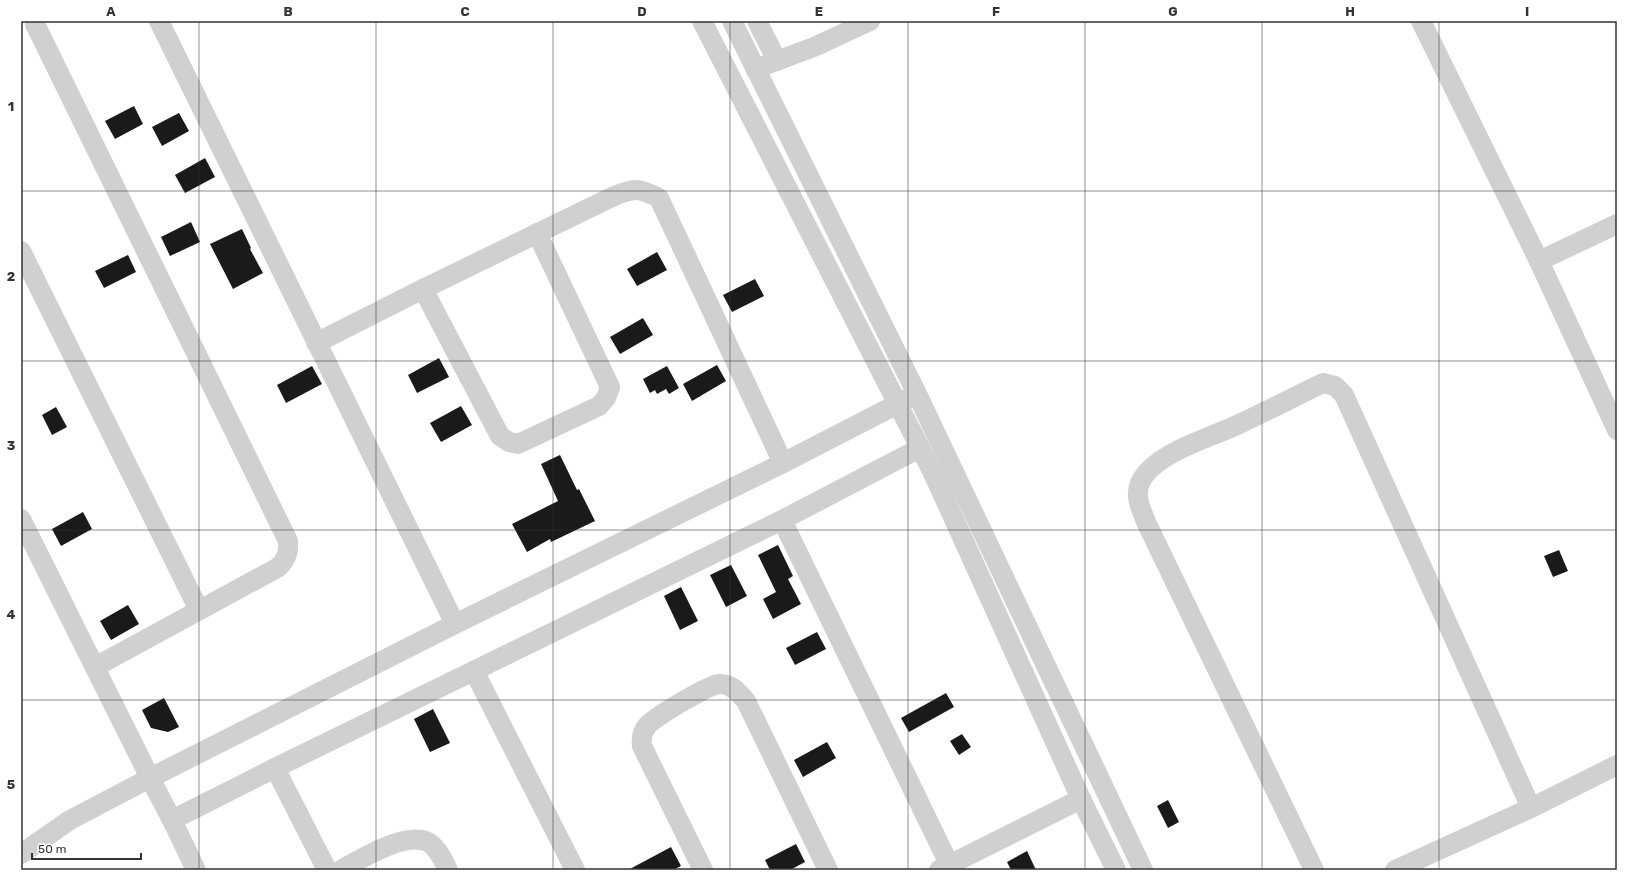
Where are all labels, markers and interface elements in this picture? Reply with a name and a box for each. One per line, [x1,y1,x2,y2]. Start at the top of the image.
text: A [106,4,116,19]
text: B [283,4,293,19]
text: C [460,4,470,19]
text: D [637,4,647,19]
text: E [815,4,823,19]
text: F [992,4,1000,19]
text: G [1168,4,1178,19]
text: H [1345,4,1355,19]
text: I [1525,4,1529,19]
text: 1 [8,99,14,114]
text: 2 [7,269,15,284]
text: 3 [7,438,16,453]
text: 4 [7,607,16,622]
text: 5 [7,777,15,792]
scale bar [32,835,141,861]
text: 50 m [38,842,66,856]

